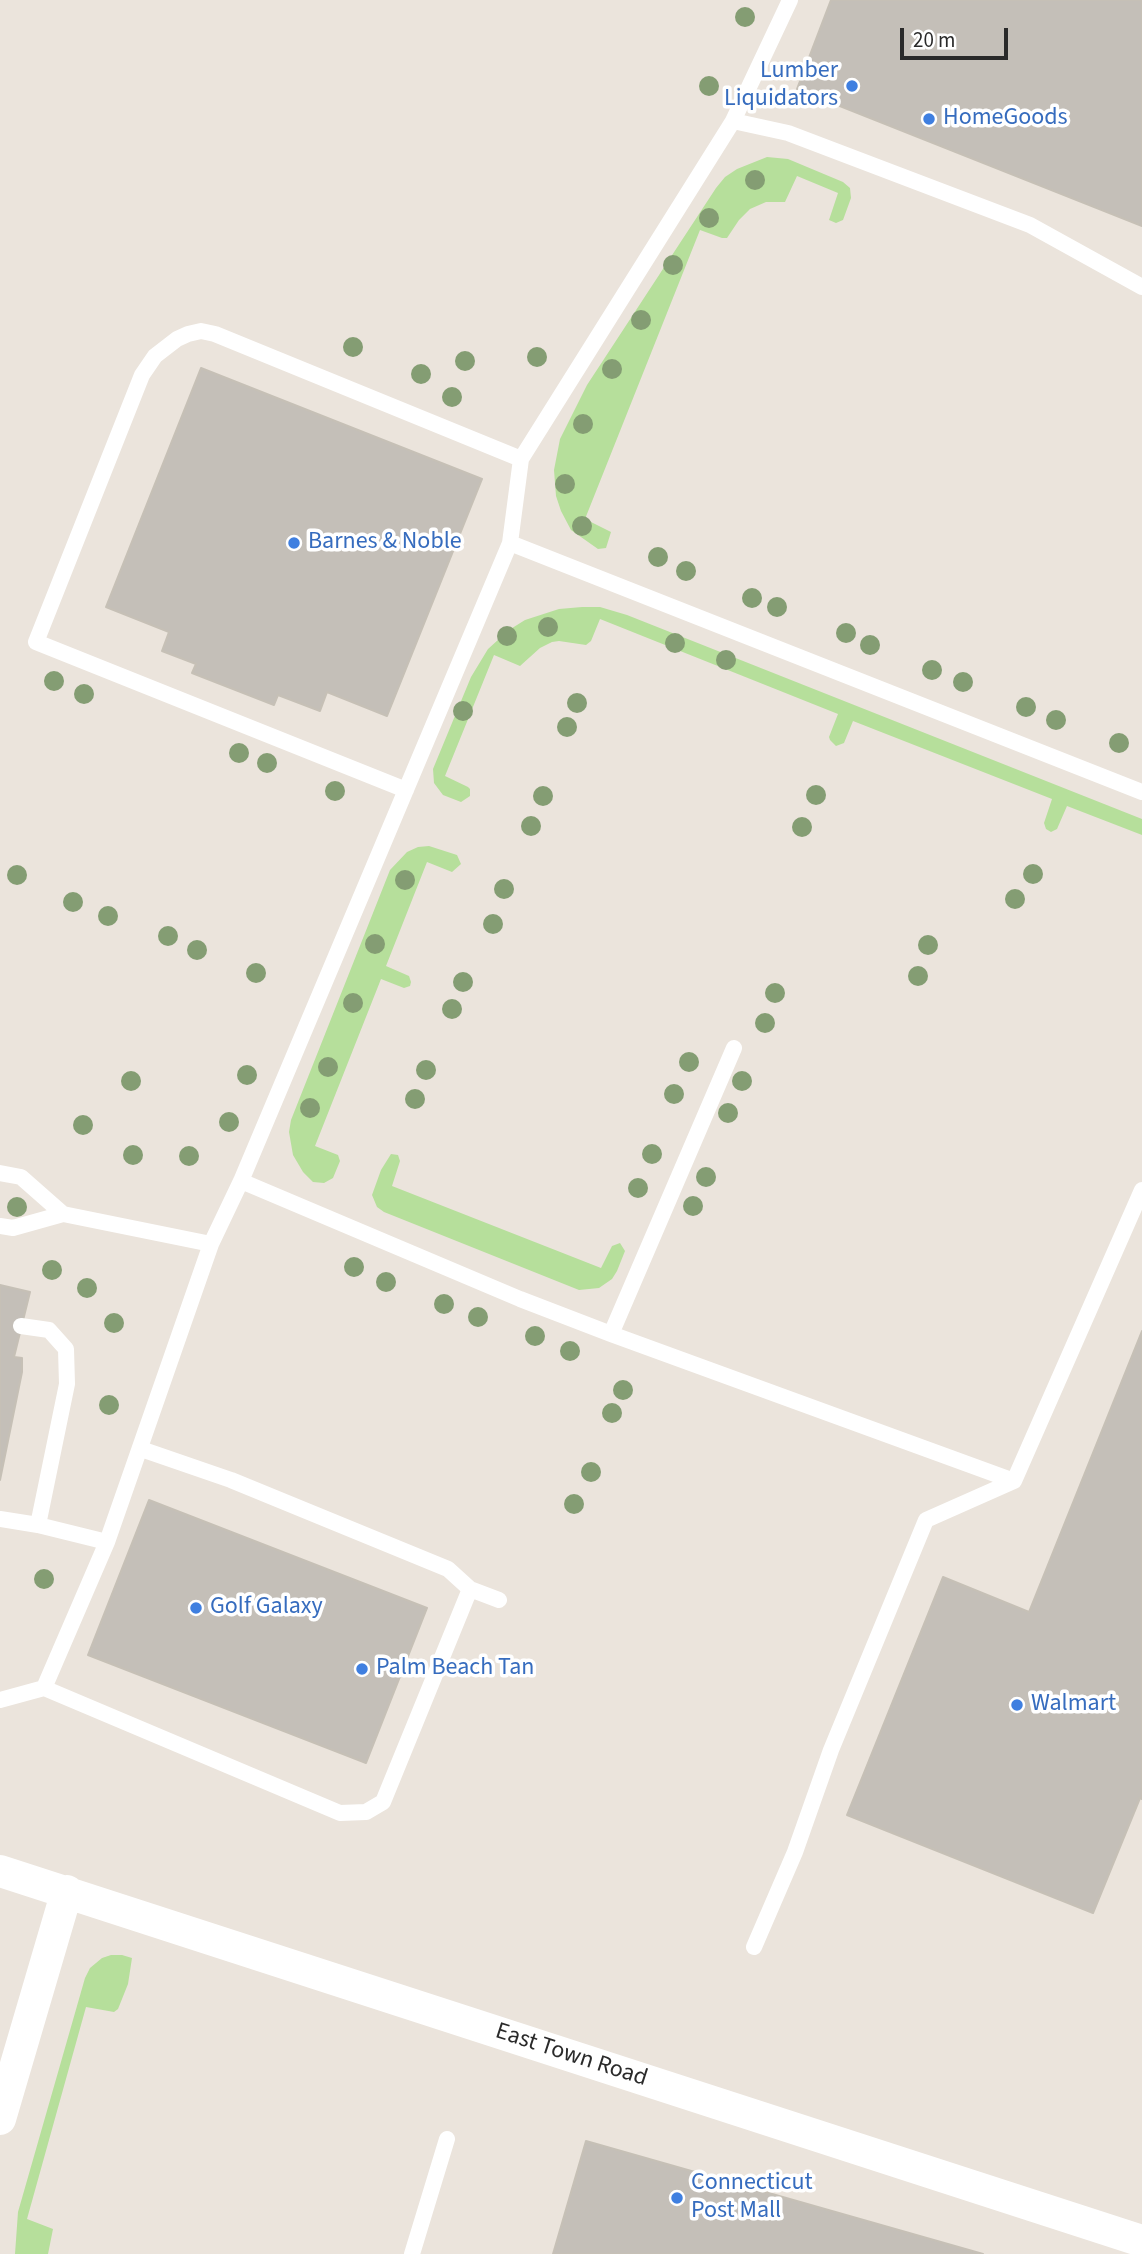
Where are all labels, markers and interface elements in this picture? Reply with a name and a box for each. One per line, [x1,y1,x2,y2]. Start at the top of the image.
scale bar [904,14,1012,58]
text: 20 m [913,25,955,55]
place label: Lumber Liquidators [724,58,838,114]
marker: Lumber Liquidators [844,78,860,94]
place label: HomeGoods [943,105,1068,133]
marker: HomeGoods [921,111,937,127]
place label: Barnes & Noble [308,529,462,557]
marker: Barnes & Noble [286,535,302,551]
place label: Golf Galaxy [210,1594,323,1622]
marker: Golf Galaxy [188,1600,204,1616]
place label: Palm Beach Tan [376,1655,534,1683]
marker: Palm Beach Tan [354,1661,370,1677]
place label: Walmart [1031,1691,1116,1719]
marker: Walmart [1009,1697,1025,1713]
street label: East Town Road [491,2018,651,2094]
place label: Connecticut Post Mall [691,2170,813,2226]
marker: Connecticut Post Mall [669,2190,685,2206]

